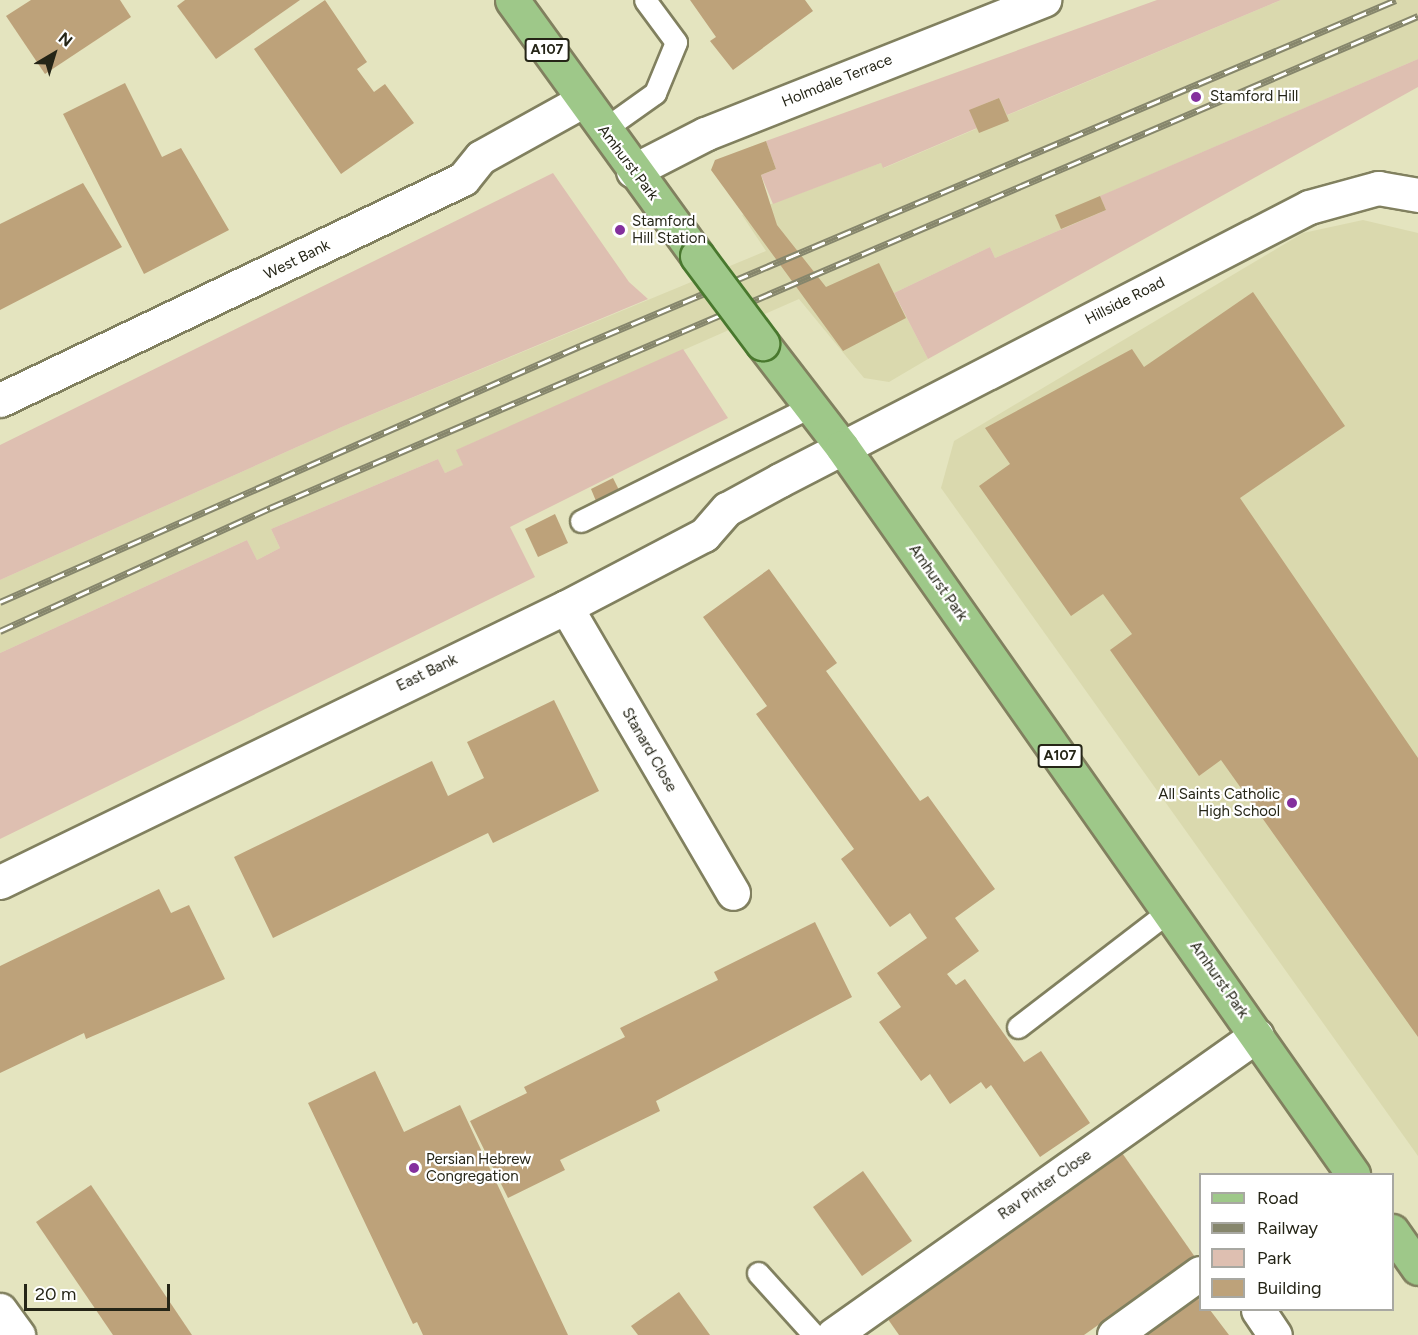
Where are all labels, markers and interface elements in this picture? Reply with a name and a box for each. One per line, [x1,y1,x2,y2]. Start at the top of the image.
north arrow [24,24,84,84]
text: N [55,28,76,51]
road number: A107 [524,39,570,61]
street label: Holmdale Terrace [779,51,895,111]
marker: Stamford Hill [1187,88,1205,106]
place label: Stamford Hill [1210,88,1298,106]
street label: Amhurst Park [594,122,662,204]
place label: Stamford Hill Station [632,212,706,247]
marker: Stamford Hill Station [613,223,627,237]
street label: West Bank [261,236,333,284]
street label: Hillside Road [1082,273,1168,329]
street label: Amhurst Park [905,541,971,625]
street label: East Bank [394,651,460,695]
street label: Stanard Close [618,705,680,795]
road number: A107 [1038,745,1082,767]
place label: All Saints Catholic High School [1158,785,1280,820]
marker: All Saints Catholic High School [1285,796,1299,810]
street label: Amhurst Park [1186,938,1252,1022]
street label: Rav Pinter Close [995,1146,1095,1224]
place label: Persian Hebrew Congregation [426,1150,531,1185]
marker: Persian Hebrew Congregation [407,1161,421,1175]
legend [1199,1173,1394,1311]
text: Road [1257,1187,1298,1209]
text: Railway [1257,1217,1318,1239]
text: Park [1257,1247,1291,1269]
scale bar [27,1272,172,1310]
text: Building [1257,1277,1322,1299]
text: 20 m [35,1283,76,1305]

